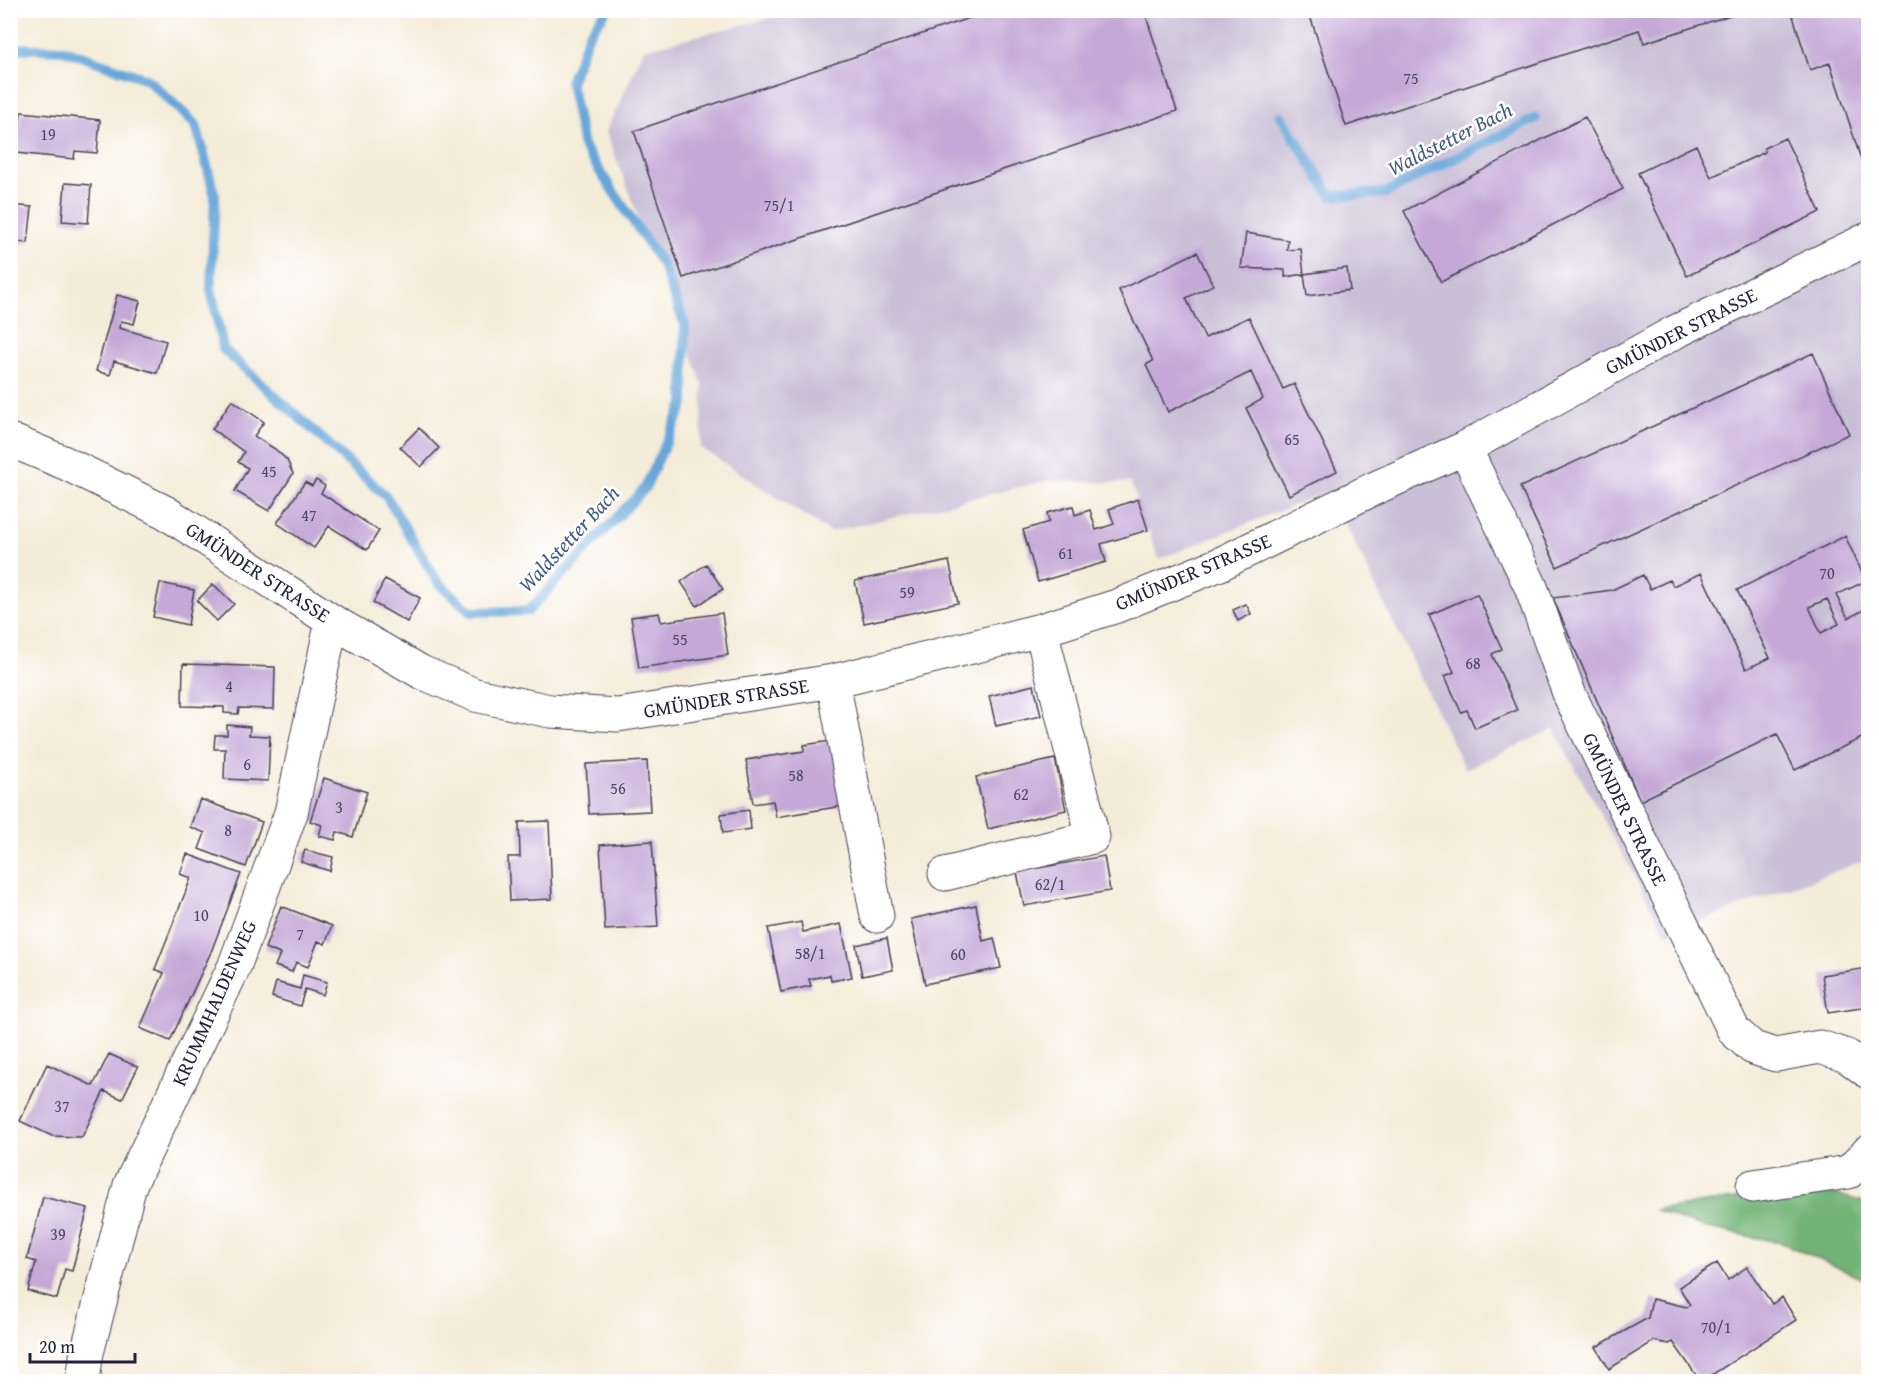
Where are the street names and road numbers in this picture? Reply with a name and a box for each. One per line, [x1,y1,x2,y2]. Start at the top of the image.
street label: GMÜNDER STRASSE [1600,280,1762,381]
street label: GMÜNDER STRASSE [180,514,336,629]
street label: GMÜNDER STRASSE [1110,526,1275,617]
street label: GMÜNDER STRASSE [641,670,811,725]
street label: GMÜNDER STRASSE [1576,727,1675,890]
street label: KRUMMHALDENWEG [164,915,263,1090]

